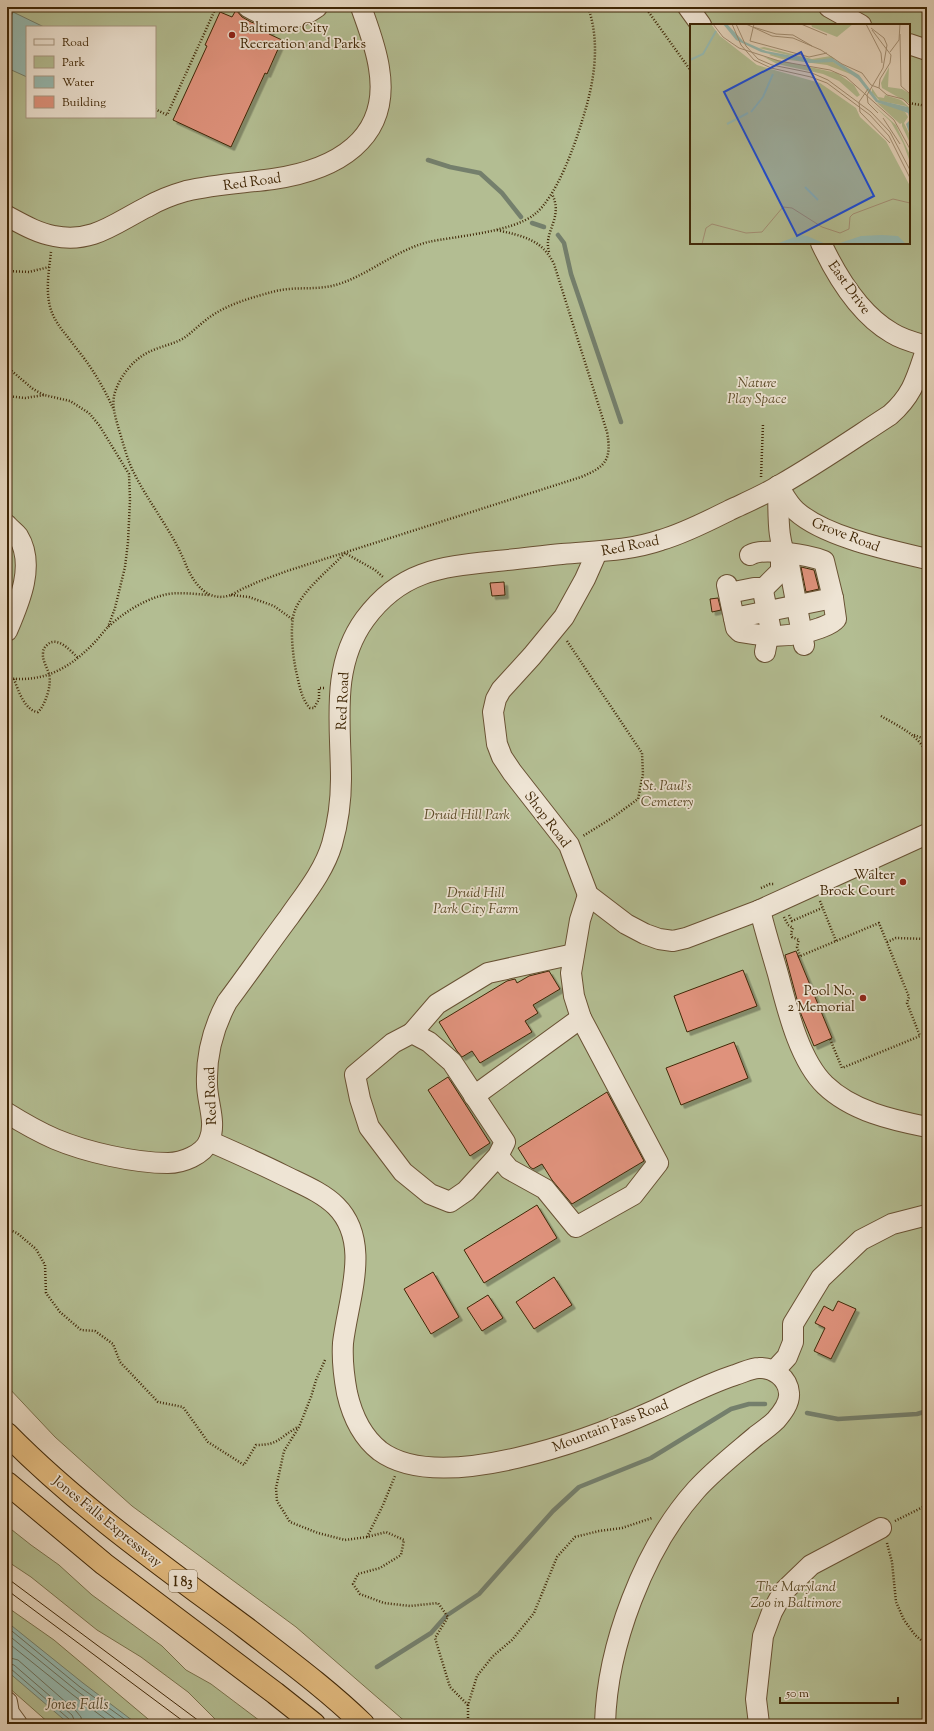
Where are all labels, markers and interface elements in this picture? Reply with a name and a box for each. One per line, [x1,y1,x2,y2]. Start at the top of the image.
place label: Baltimore City Recreation and Parks [240,19,366,55]
inset map [690,24,910,244]
legend [26,26,156,118]
marker: Baltimore City Recreation and Parks [227,30,237,40]
text: Road [62,34,89,52]
text: Park [62,54,85,72]
text: Water [62,74,95,92]
text: Building [62,94,106,112]
street label: Red Road [222,169,283,197]
street label: East Drive [822,257,875,319]
park label: Nature Play Space [727,374,787,410]
street label: Grove Road [808,514,882,558]
street label: Red Road [600,532,661,562]
street label: Red Road [332,671,356,731]
park label: St. Paul's Cemetery [641,777,694,813]
street label: Shop Road [519,788,574,853]
park label: Druid Hill Park [424,806,511,826]
place label: Walter Brock Court [820,866,896,902]
marker: Walter Brock Court [898,877,908,887]
park label: Druid Hill Park City Farm [433,884,519,920]
place label: Pool No. 2 Memorial [788,982,855,1018]
marker: Pool No. 2 Memorial [858,993,868,1003]
street label: Red Road [201,1066,223,1126]
street label: Mountain Pass Road [550,1396,672,1458]
street label: Jones Falls Expressway [47,1472,166,1573]
road number: I 83 [169,1570,197,1592]
park label: The Maryland Zoo in Baltimore [751,1578,842,1614]
scale bar [780,1679,898,1705]
text: 50 m [785,1685,809,1703]
water label: Jones Falls [45,1695,108,1716]

